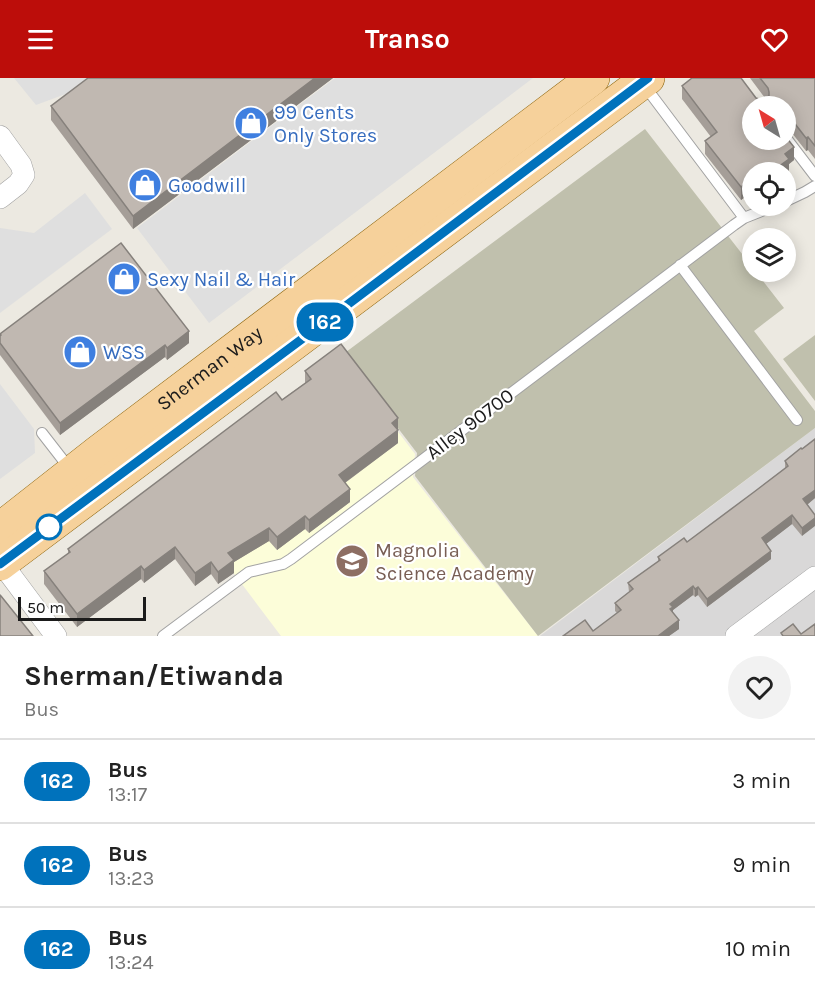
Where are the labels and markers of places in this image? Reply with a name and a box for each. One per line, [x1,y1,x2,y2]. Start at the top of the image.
place label: 99 Cents Only Stores [274,101,377,147]
shop icon: 99 Cents Only Stores [233,105,269,141]
shop icon: Goodwill [127,167,163,203]
place label: Goodwill [168,174,246,197]
shop icon: Sexy Nail & Hair [106,261,142,297]
place label: Sexy Nail & Hair [147,268,296,291]
shop icon: WSS [62,334,98,370]
place label: WSS [103,341,145,364]
unlabelled marker [36,514,62,540]
place label: Magnolia Science Academy [375,539,534,585]
school or university icon: Magnolia Science Academy [334,543,370,579]

